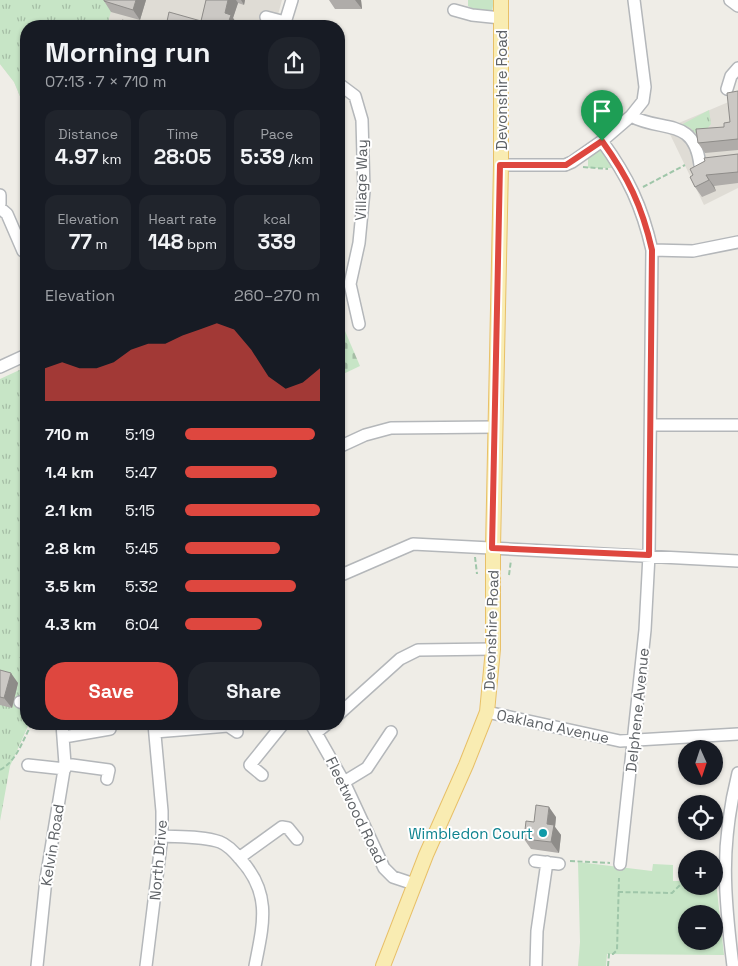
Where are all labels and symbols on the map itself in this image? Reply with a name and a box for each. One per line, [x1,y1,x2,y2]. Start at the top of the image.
street label: Devonshire Road [492,30,511,150]
pin [581,90,623,141]
street label: Village Way [351,139,371,221]
street label: Devonshire Road [479,569,503,691]
street label: Delphene Avenue [621,647,653,773]
street label: Oakland Avenue [495,705,611,747]
north arrow [678,740,722,785]
street label: Fleetwood Road [322,753,390,867]
street label: Kelvin Road [36,803,68,887]
street label: North Drive [145,819,171,901]
place label: Wimbledon Court [408,824,533,843]
marker: Wimbledon Court [537,827,549,839]

